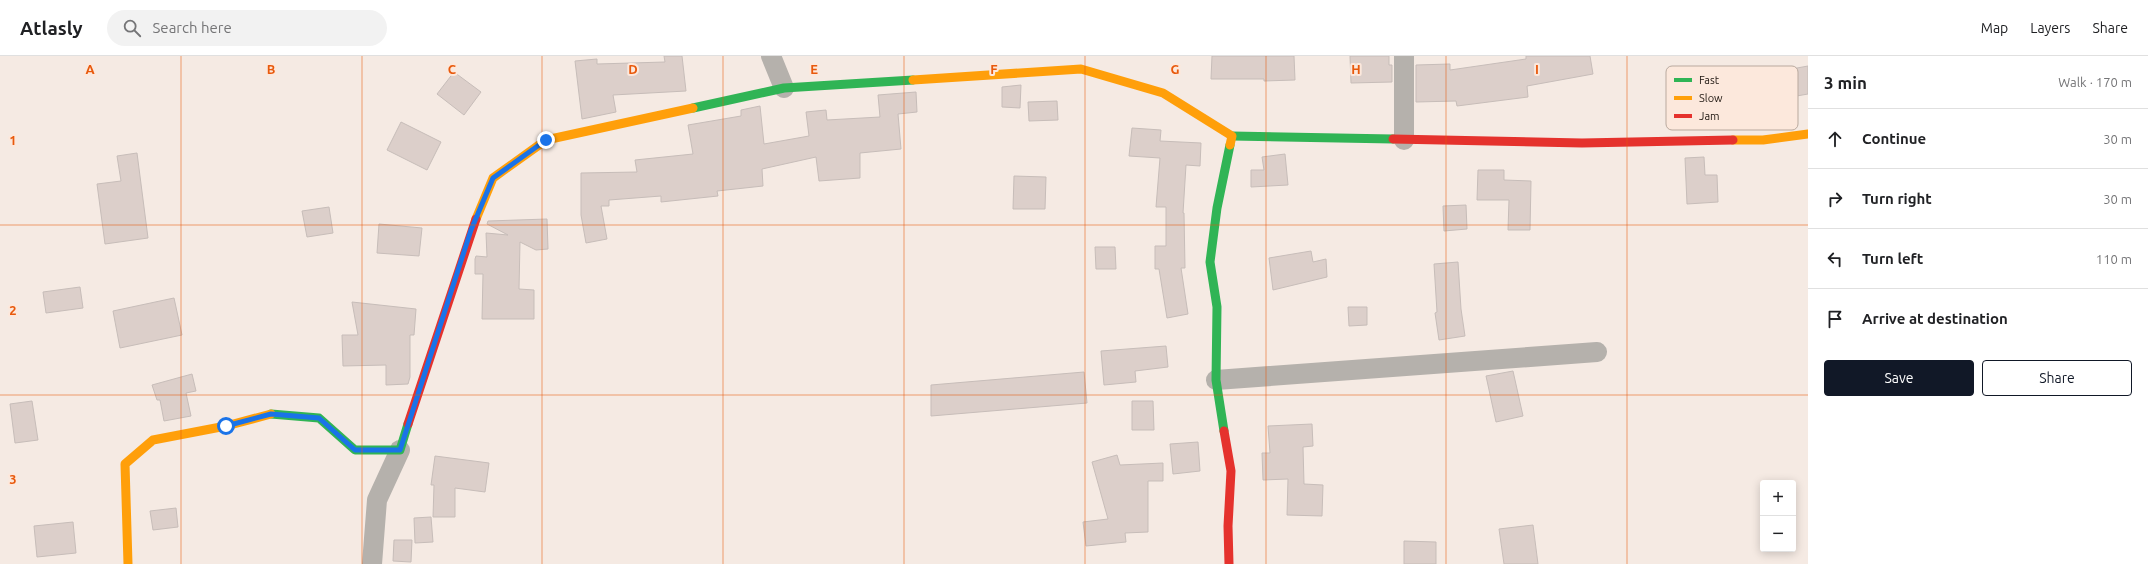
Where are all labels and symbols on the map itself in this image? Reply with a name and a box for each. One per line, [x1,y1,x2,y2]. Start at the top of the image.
text: A [85,62,95,76]
text: B [267,62,276,76]
text: C [448,62,457,76]
text: D [628,62,638,76]
text: E [810,62,818,76]
text: F [990,62,998,76]
text: G [1171,62,1180,76]
text: H [1351,62,1361,76]
text: I [1535,62,1539,76]
legend [1666,66,1798,130]
text: Fast [1699,74,1720,86]
text: Slow [1699,92,1723,104]
text: Jam [1699,110,1720,122]
route end [537,131,555,149]
text: 1 [9,133,17,147]
text: 2 [9,303,17,317]
route start [217,417,235,435]
text: 3 [9,472,17,486]

